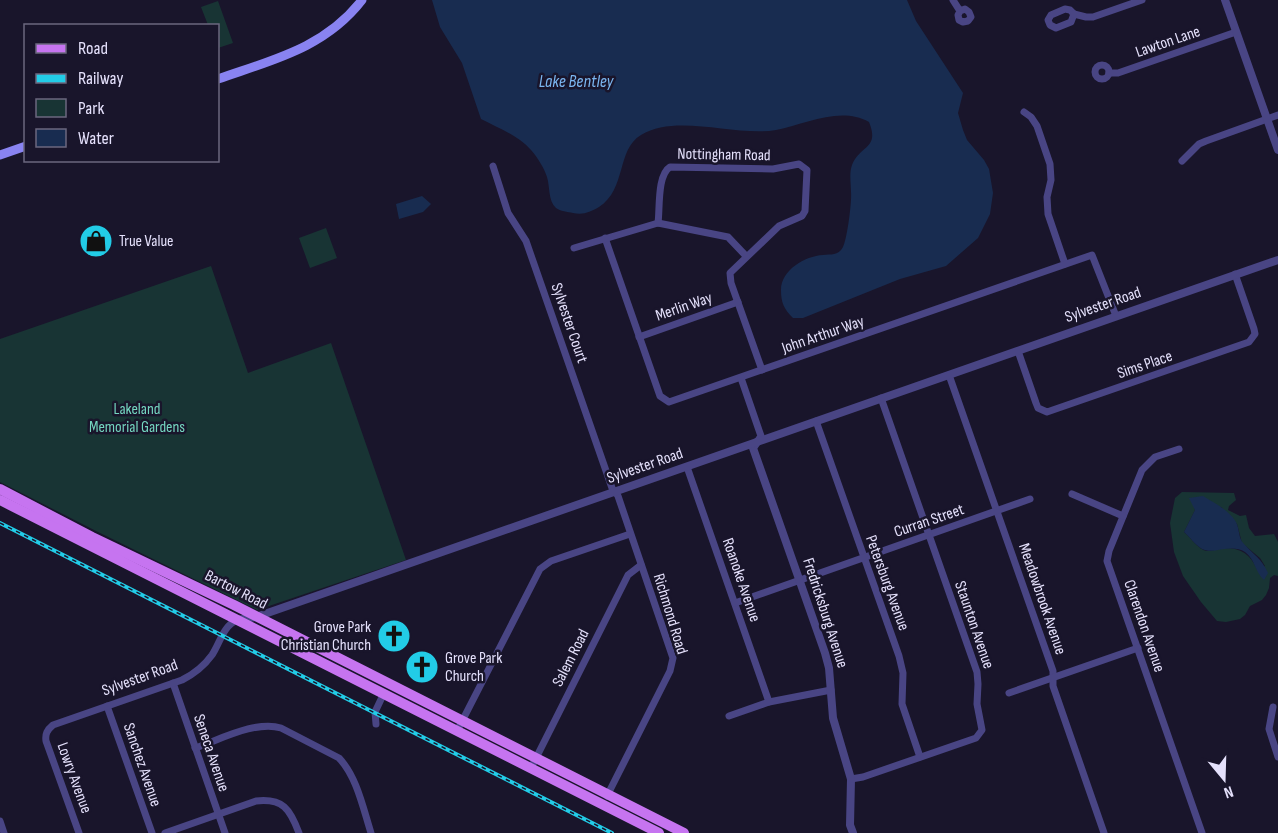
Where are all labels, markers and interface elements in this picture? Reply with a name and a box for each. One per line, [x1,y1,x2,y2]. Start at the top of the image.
street label: Lawton Lane [1133,22,1203,62]
legend [24,24,219,162]
text: Road [78,38,108,59]
text: Railway [78,68,123,89]
water label: Lake Bentley [539,71,615,92]
text: Park [78,98,104,119]
text: Water [78,128,114,149]
street label: Nottingham Road [677,145,771,165]
shop icon: True Value [78,223,114,259]
place label: True Value [119,232,174,251]
street label: Sylvester Court [546,281,592,365]
street label: Sylvester Road [1062,283,1144,327]
street label: Merlin Way [653,289,715,325]
street label: John Arthur Way [778,312,867,358]
street label: Sims Place [1115,347,1175,383]
park label: Lakeland Memorial Gardens [89,400,185,437]
street label: Sylvester Road [604,444,686,488]
street label: Curran Street [892,500,967,542]
street label: Petersburg Avenue [861,533,913,633]
street label: Roanoke Avenue [718,536,764,624]
street label: Meadowbrook Avenue [1014,541,1070,657]
street label: Fredricksburg Avenue [798,556,852,670]
street label: Bartow Road [202,566,270,614]
street label: Richmond Road [649,571,691,657]
street label: Clarendon Avenue [1119,577,1169,675]
street label: Staunton Avenue [950,579,998,671]
place label: Grove Park Christian Church [281,618,371,655]
church icon: Grove Park Christian Church [376,618,412,654]
street label: Salem Road [548,626,594,690]
church icon: Grove Park Church [404,649,440,685]
place label: Grove Park Church [445,649,502,686]
street label: Sylvester Road [100,656,180,700]
street label: Seneca Avenue [189,712,233,794]
street label: Sanchez Avenue [119,721,165,809]
street label: Lowry Avenue [52,740,96,816]
north arrow [1194,749,1254,809]
text: N [1221,781,1236,802]

